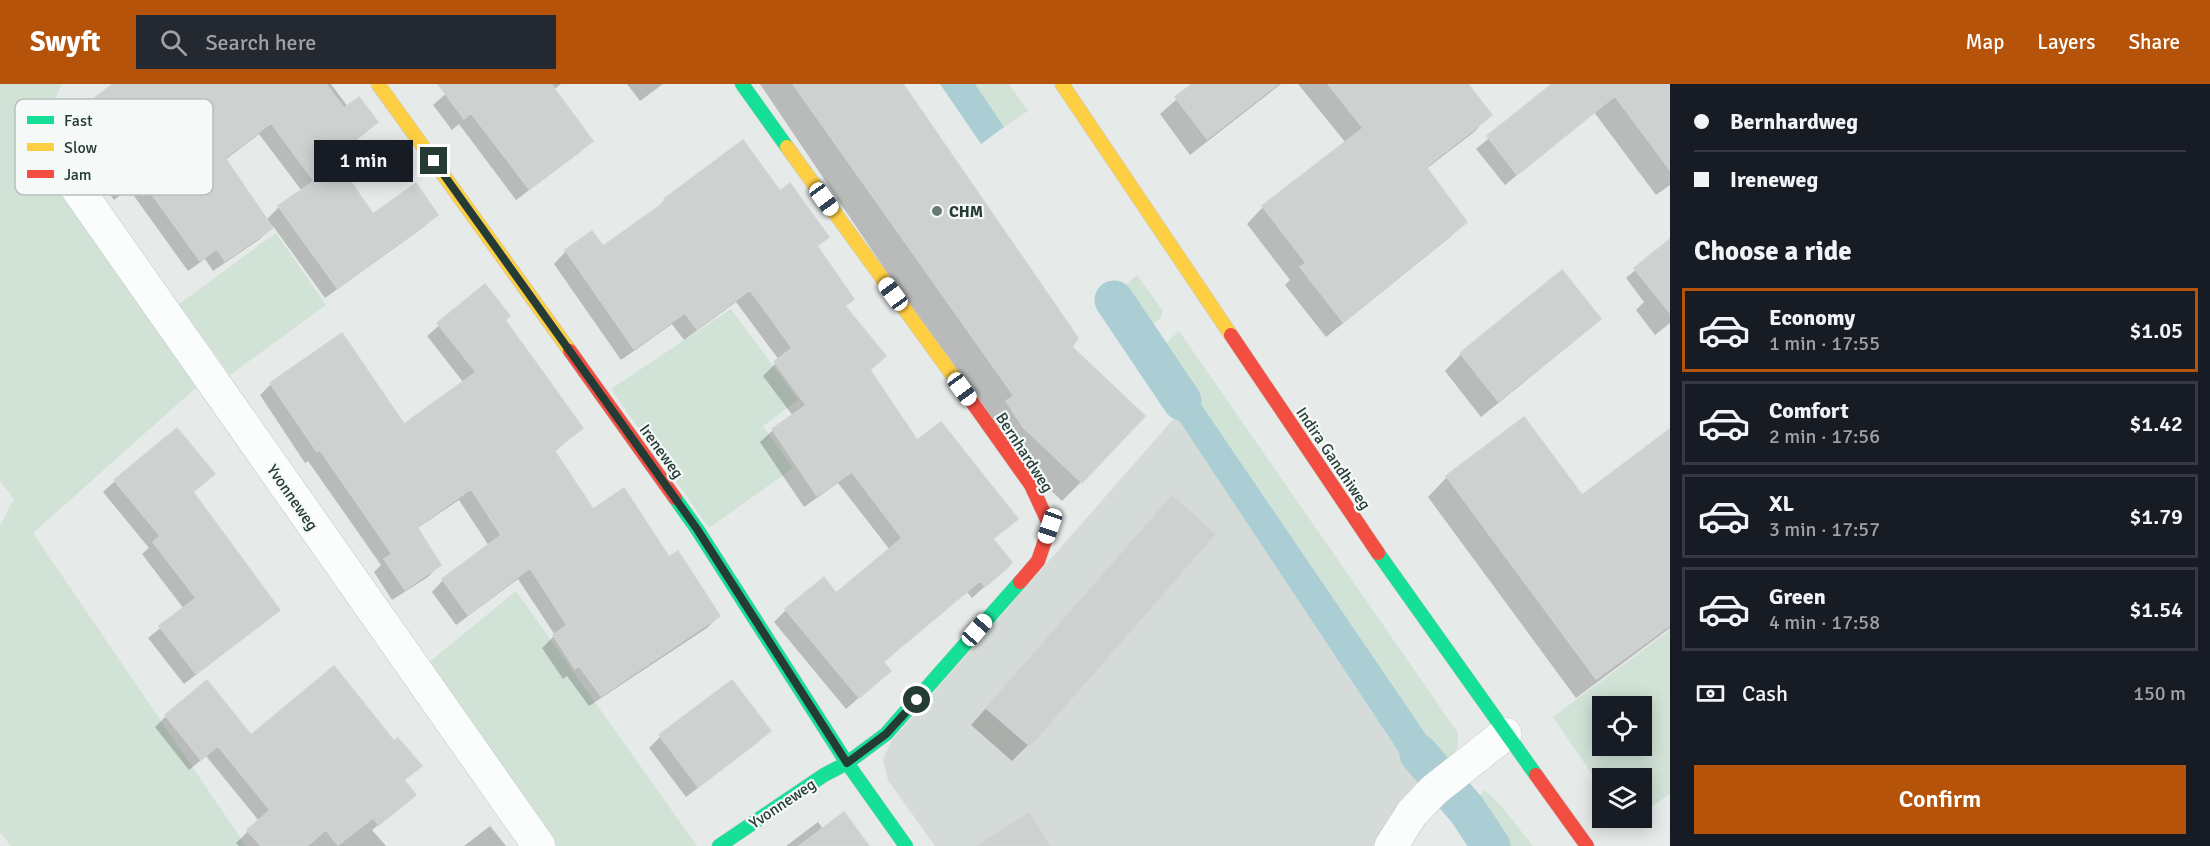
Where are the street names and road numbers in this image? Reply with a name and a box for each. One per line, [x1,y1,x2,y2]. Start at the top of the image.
street label: Indira Gandhiweg [1291,403,1375,514]
street label: Bernhardweg [991,409,1057,496]
street label: Ireneweg [635,420,688,483]
street label: Yvonneweg [262,461,322,535]
street label: Yvonneweg [745,774,820,833]

